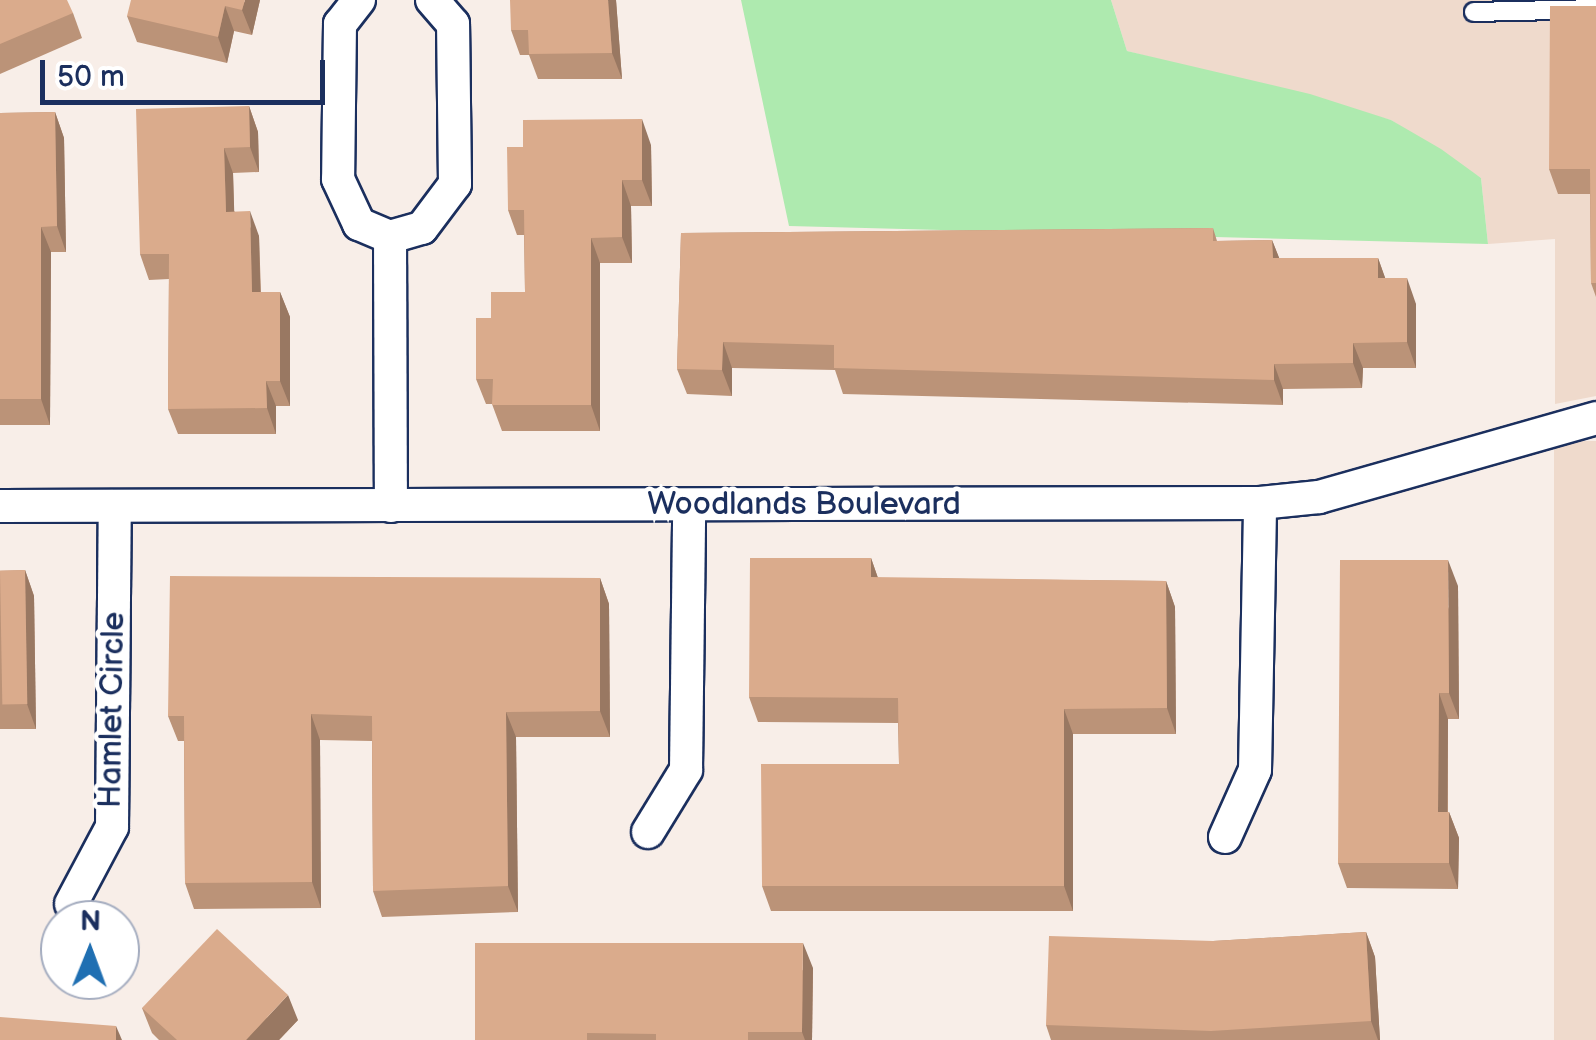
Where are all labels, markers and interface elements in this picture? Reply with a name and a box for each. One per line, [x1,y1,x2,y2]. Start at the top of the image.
scale bar [45,40,330,102]
text: 50 m [57,59,125,95]
street label: Woodlands Boulevard [647,486,961,524]
street label: Hamlet Circle [92,611,134,809]
north arrow [40,900,140,1000]
text: N [80,905,101,938]

